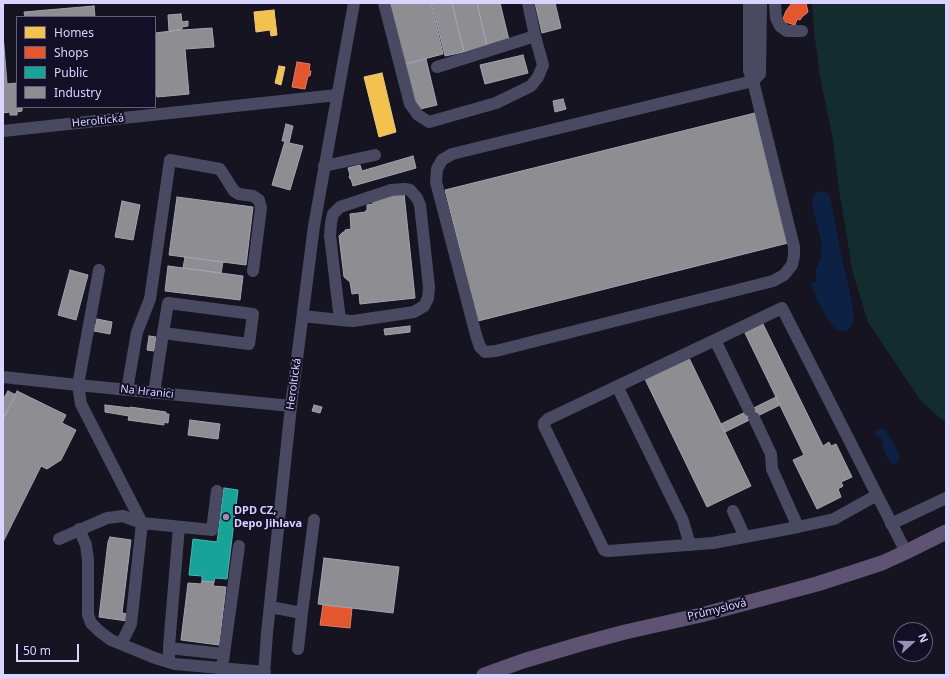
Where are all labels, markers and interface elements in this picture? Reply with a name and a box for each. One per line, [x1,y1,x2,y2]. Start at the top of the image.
legend [16,16,156,108]
text: Homes [54,24,94,41]
text: Shops [54,44,88,61]
text: Public [54,64,88,81]
text: Industry [54,84,101,101]
street label: Heroltická [71,112,125,130]
street label: Heroltická [284,357,304,411]
street label: Na Hranici [120,383,174,401]
place label: DPD CZ, Depo Jihlava [234,504,302,530]
marker: DPD CZ, Depo Jihlava [221,512,231,522]
street label: Průmyslová [686,596,748,624]
north arrow [893,622,933,662]
text: N [915,631,932,645]
scale bar [18,636,81,662]
text: 50 m [23,642,51,659]

